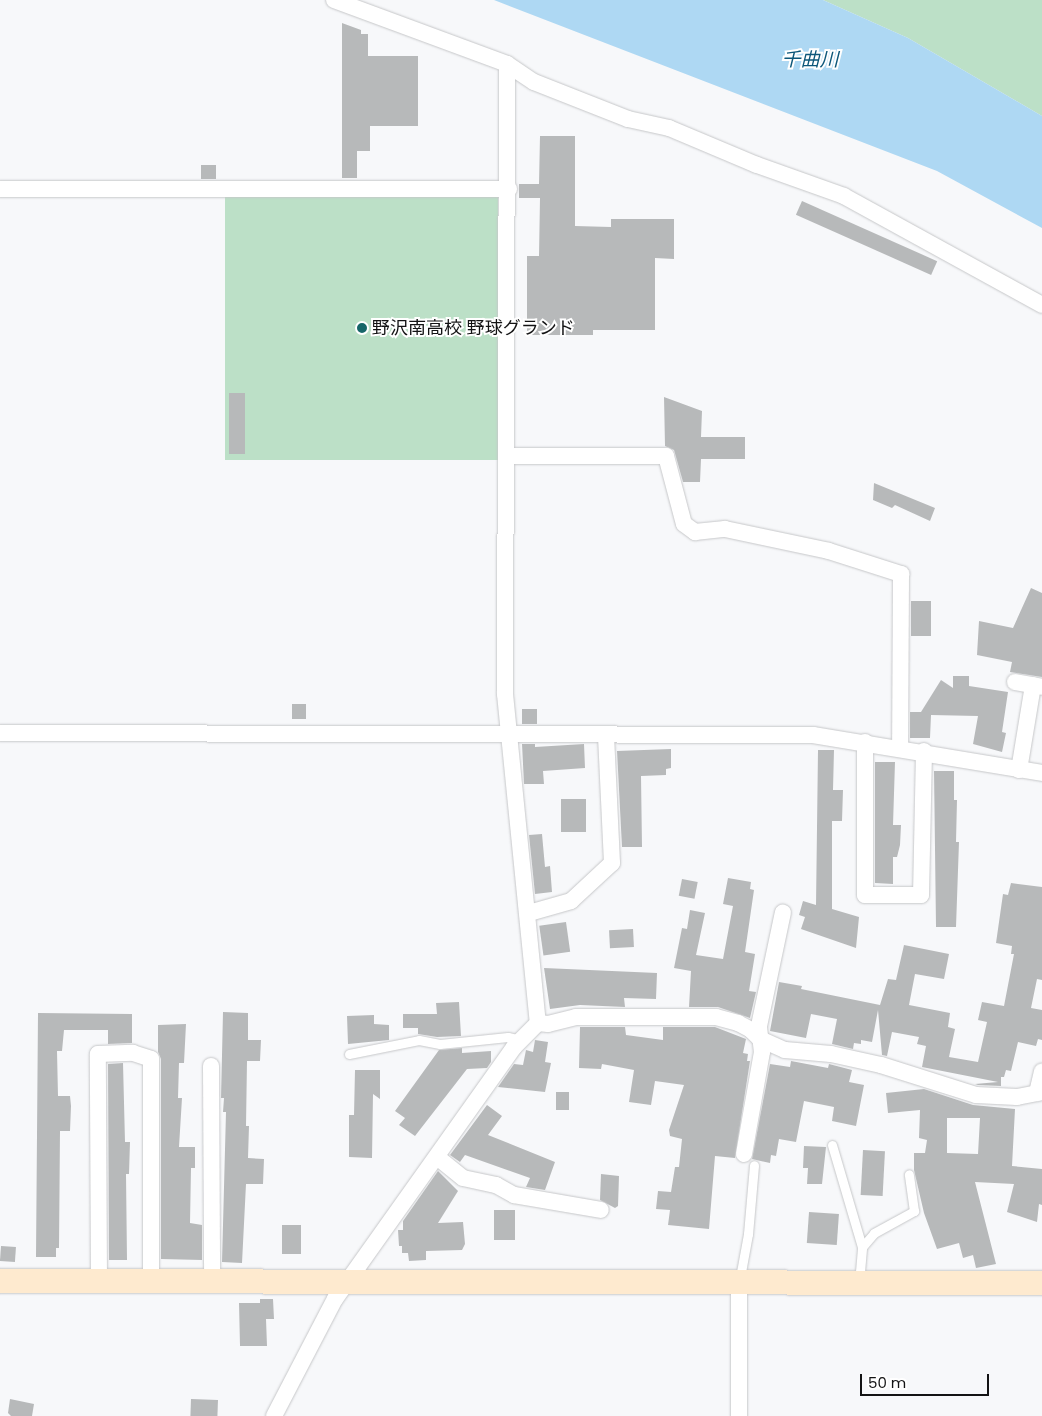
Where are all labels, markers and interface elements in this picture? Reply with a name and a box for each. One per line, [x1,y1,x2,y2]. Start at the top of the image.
water label: 千曲川 [782,49,838,71]
place label: 野沢南高校 野球グランド [372,317,575,339]
marker: 野沢南高校 野球グランド [356,322,368,334]
scale bar [862,1364,991,1396]
text: 50 m [868,1372,906,1393]

